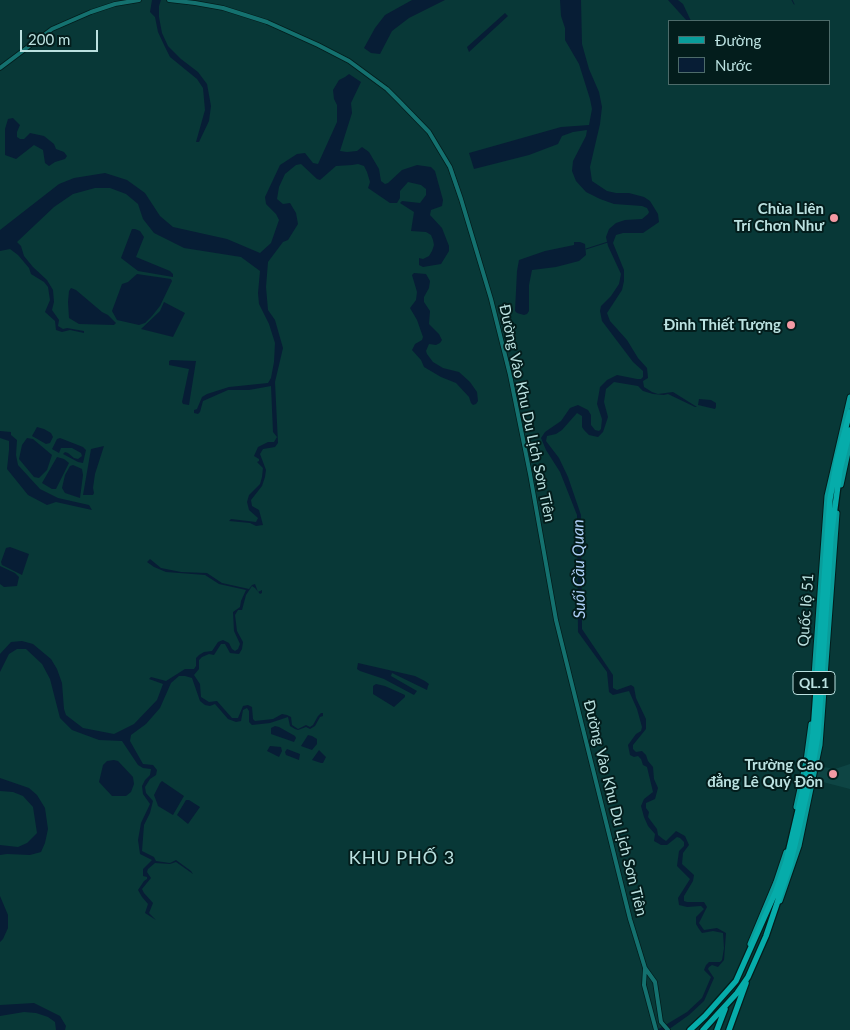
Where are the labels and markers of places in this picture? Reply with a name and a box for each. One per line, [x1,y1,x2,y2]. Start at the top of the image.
place label: Chùa Liên Trí Chơn Như [734,200,824,235]
marker: Chùa Liên Trí Chơn Như [828,212,840,224]
place label: Đình Thiết Tượng [664,316,781,334]
marker: Đình Thiết Tượng [785,319,797,331]
place label: Trường Cao đẳng Lê Quý Đôn [707,756,823,791]
marker: Trường Cao đẳng Lê Quý Đôn [827,768,839,780]

